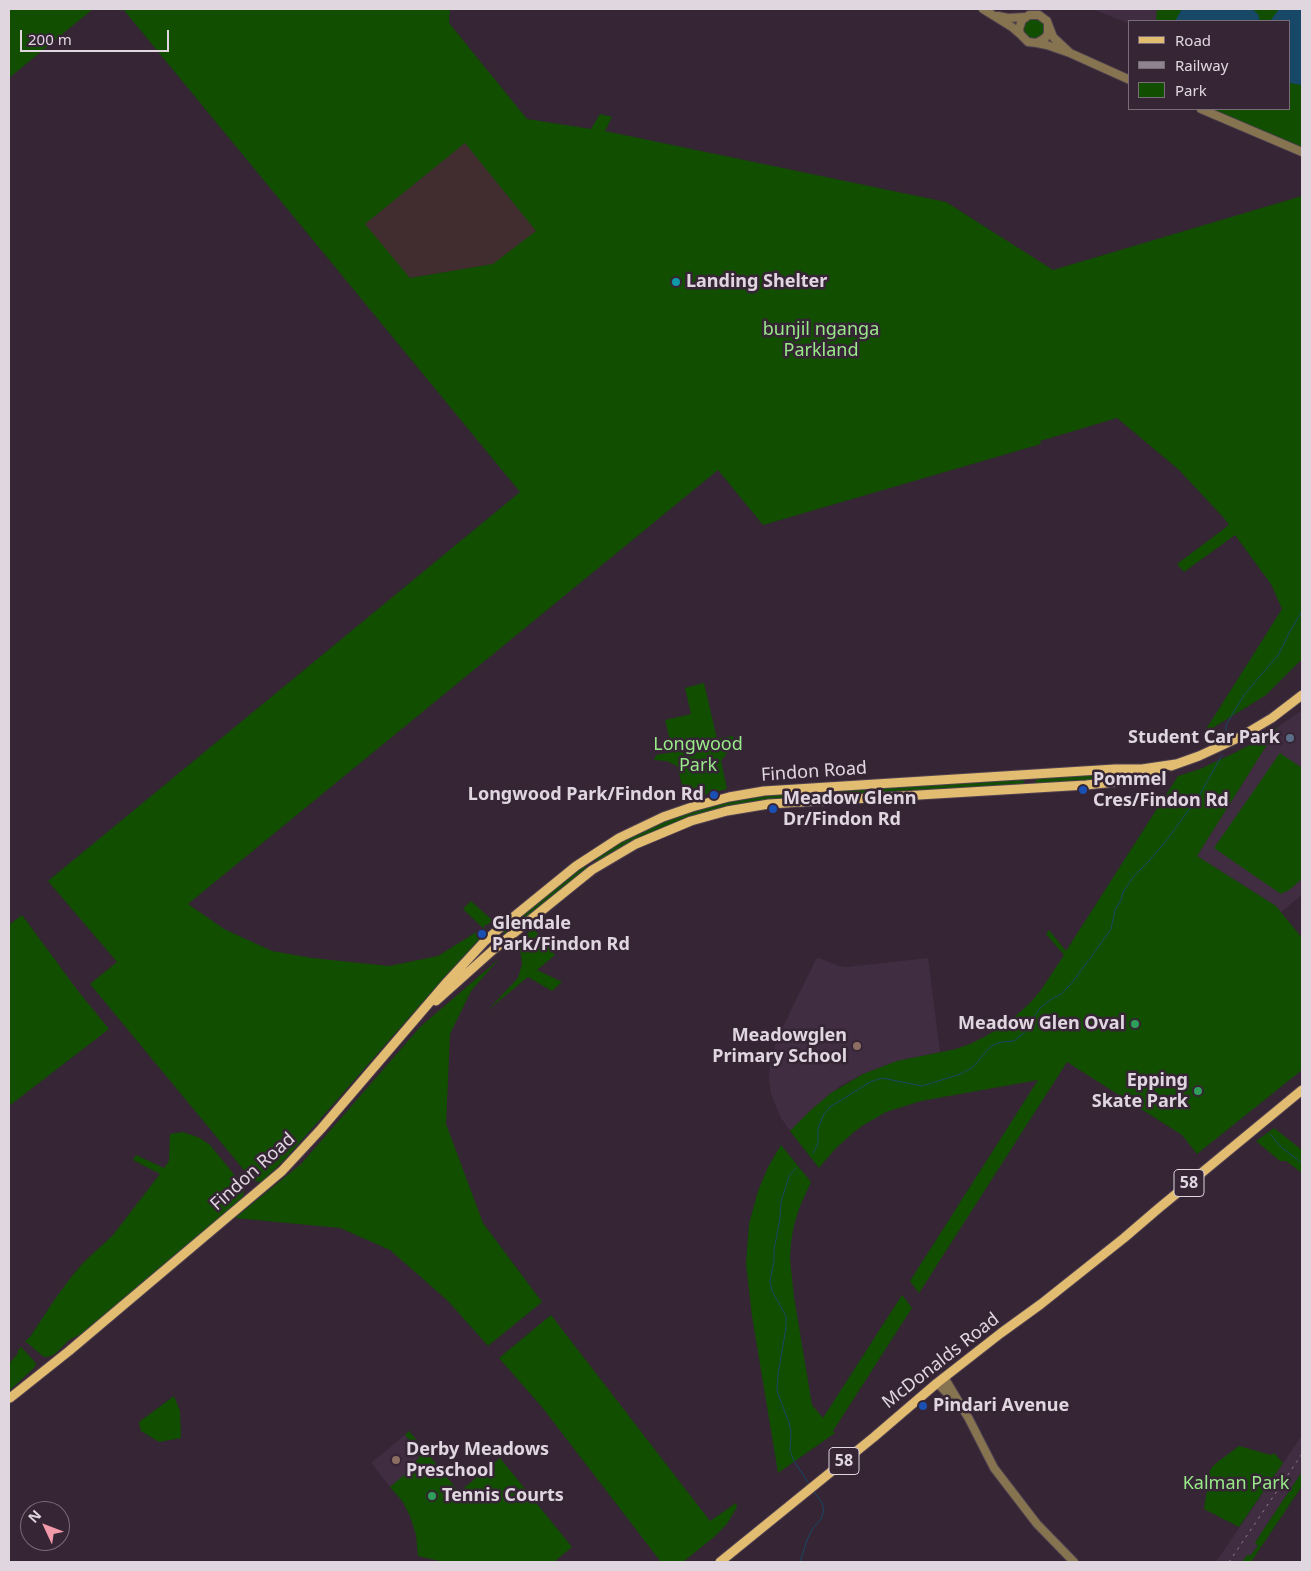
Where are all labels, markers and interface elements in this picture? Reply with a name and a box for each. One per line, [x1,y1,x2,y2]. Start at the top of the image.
scale bar [22,20,171,52]
legend [1128,20,1291,110]
text: 200 m [28,29,72,49]
text: Road [1175,30,1211,50]
text: Railway [1175,55,1228,75]
text: Park [1175,80,1207,100]
place label: Landing Shelter [686,271,827,293]
marker: Landing Shelter [670,276,682,288]
park label: bunjil nganga Parkland [763,319,879,362]
place label: Student Car Park [1128,727,1280,749]
marker: Student Car Park [1284,732,1296,744]
park label: Longwood Park [653,734,743,776]
street label: Findon Road [760,758,868,786]
place label: Pommel Cres/Findon Rd [1093,769,1229,812]
place label: Longwood Park/Findon Rd [468,784,704,806]
marker: Pommel Cres/Findon Rd [1077,784,1089,796]
place label: Meadow Glenn Dr/Findon Rd [783,788,916,831]
marker: Longwood Park/Findon Rd [708,789,720,801]
marker: Meadow Glenn Dr/Findon Rd [767,803,779,815]
place label: Glendale Park/Findon Rd [492,913,630,956]
marker: Glendale Park/Findon Rd [476,928,488,940]
place label: Meadow Glen Oval [958,1013,1125,1035]
marker: Meadow Glen Oval [1129,1018,1141,1030]
place label: Meadowglen Primary School [712,1025,847,1068]
marker: Meadowglen Primary School [851,1040,863,1052]
place label: Epping Skate Park [1092,1070,1188,1112]
marker: Epping Skate Park [1192,1085,1204,1097]
street label: Findon Road [206,1128,300,1216]
road number: 58 [1174,1170,1204,1196]
street label: McDonalds Road [878,1309,1004,1413]
place label: Pindari Avenue [933,1395,1069,1417]
marker: Pindari Avenue [917,1400,929,1412]
place label: Derby Meadows Preschool [406,1439,549,1482]
road number: 58 [829,1448,859,1474]
marker: Derby Meadows Preschool [390,1454,402,1466]
park label: Kalman Park [1183,1473,1289,1495]
place label: Tennis Courts [442,1485,564,1507]
marker: Tennis Courts [426,1490,438,1502]
north arrow [20,1501,70,1551]
text: N [24,1505,45,1527]

